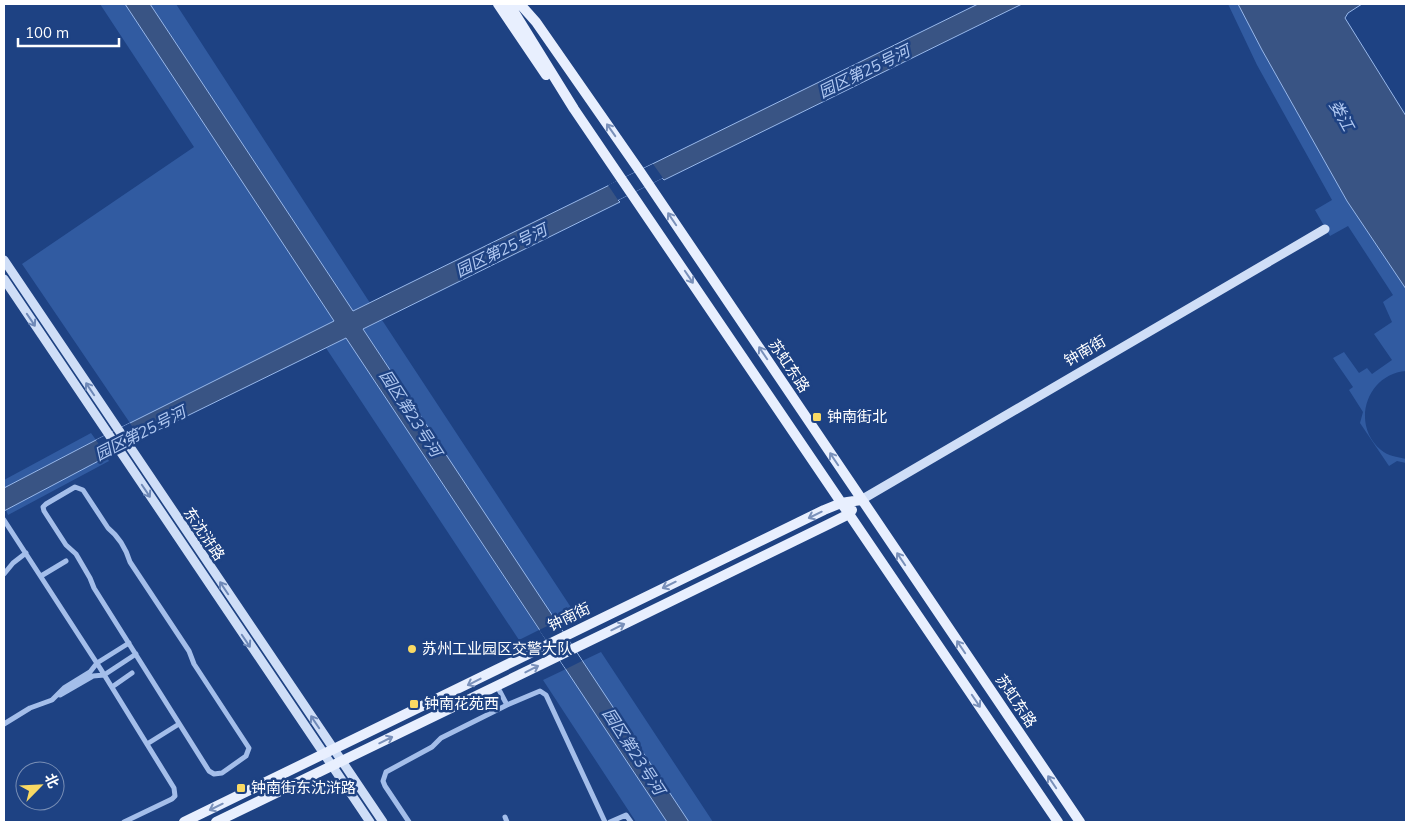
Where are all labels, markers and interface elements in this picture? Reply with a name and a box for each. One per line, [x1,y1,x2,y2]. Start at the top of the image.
scale bar [18,15,119,47]
text: 100 m [25,23,69,42]
water label: 园区第25号河 [815,39,916,102]
water label: 娄江 [1325,96,1359,136]
one-way arrow [606,124,616,138]
one-way arrow [667,212,677,226]
water label: 园区第25号河 [452,218,553,281]
one-way arrow [684,270,694,284]
one-way arrow [26,313,36,327]
street label: 钟南街 [1061,331,1109,370]
street label: 苏虹东路 [765,336,814,396]
one-way arrow [758,347,768,361]
water label: 园区第23号河 [376,366,448,463]
one-way arrow [85,382,95,396]
water label: 园区第25号河 [91,400,191,464]
place label: 钟南街北 [827,407,887,426]
marker: 钟南街北 [811,411,823,423]
one-way arrow [829,453,839,467]
one-way arrow [141,484,151,498]
street label: 东沈浒路 [180,504,229,564]
one-way arrow [808,510,823,520]
one-way arrow [896,552,906,566]
one-way arrow [219,581,229,595]
one-way arrow [662,581,677,590]
street label: 钟南街 [544,598,593,635]
one-way arrow [610,621,625,631]
one-way arrow [241,633,251,647]
place label: 苏州工业园区交警大队 [422,639,572,658]
one-way arrow [956,641,966,655]
marker: 苏州工业园区交警大队 [406,643,418,655]
one-way arrow [524,664,539,673]
street label: 苏虹东路 [992,671,1041,731]
one-way arrow [467,678,482,687]
place label: 钟南花苑西 [424,694,499,713]
one-way arrow [971,694,981,708]
marker: 钟南花苑西 [408,698,420,710]
water label: 园区第23号河 [599,704,671,801]
one-way arrow [310,715,320,729]
one-way arrow [378,735,393,745]
north arrow [15,761,65,811]
text: 北 [41,771,63,791]
one-way arrow [1047,775,1057,789]
place label: 钟南街东沈浒路 [251,778,356,797]
marker: 钟南街东沈浒路 [235,782,247,794]
one-way arrow [209,802,224,812]

